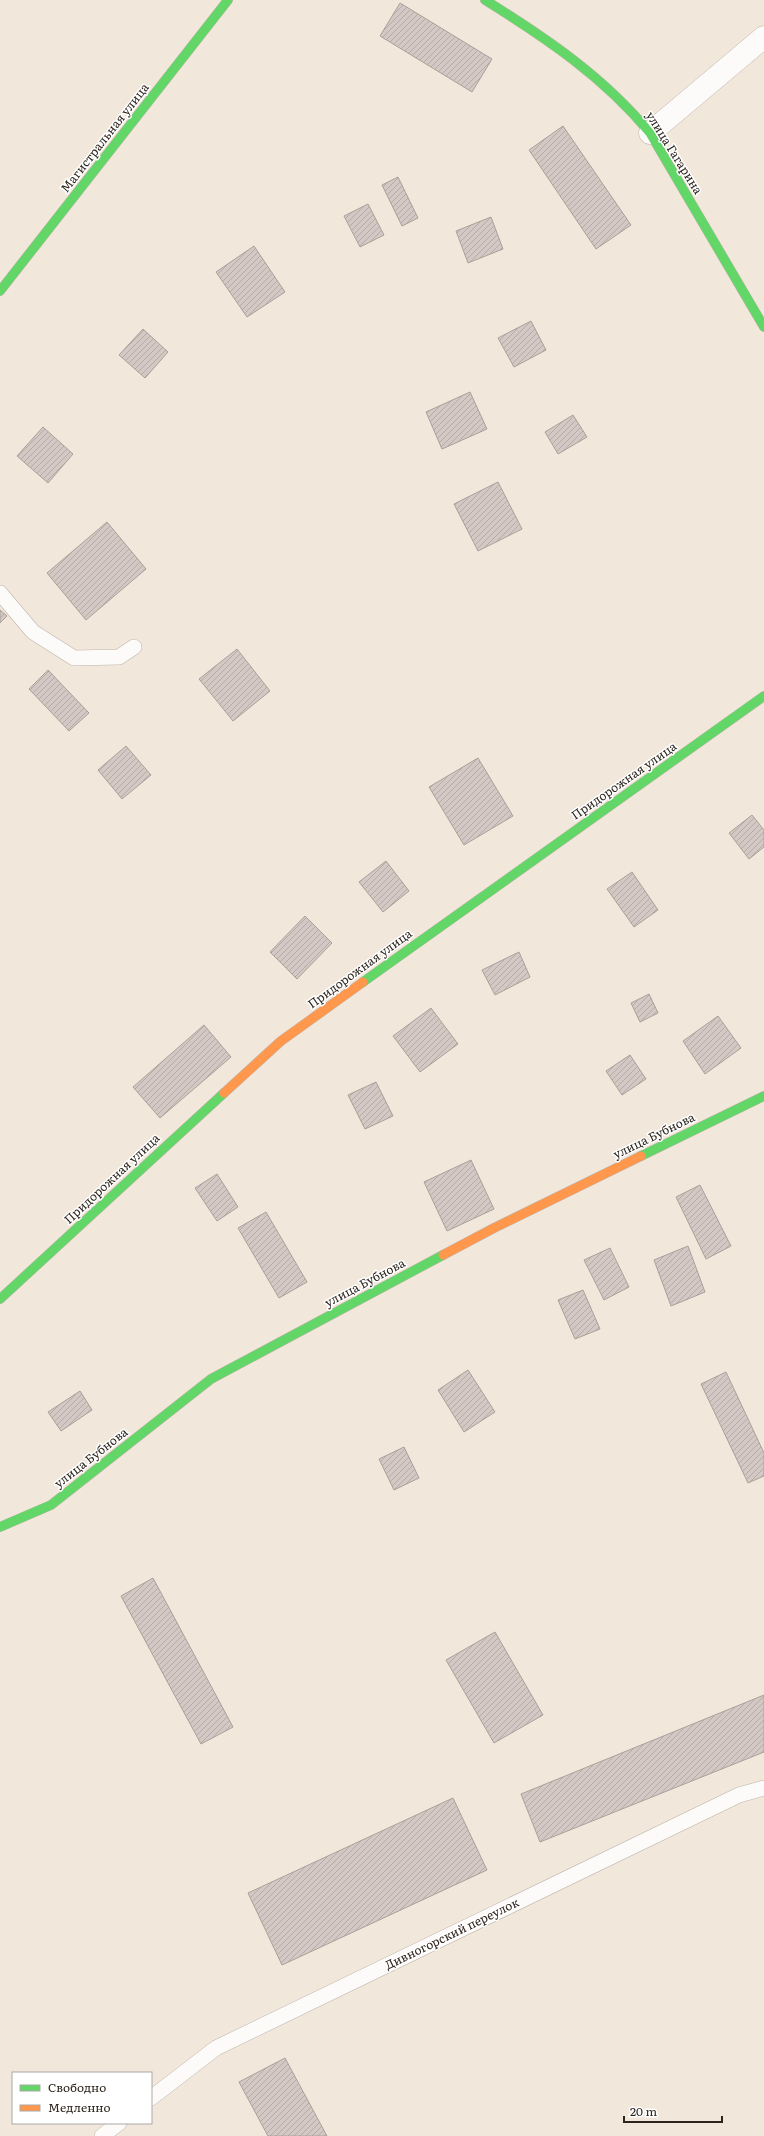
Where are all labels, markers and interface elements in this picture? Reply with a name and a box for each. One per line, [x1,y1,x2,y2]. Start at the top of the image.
street label: Магистральная улица [56,78,153,196]
street label: улица Гагарина [642,107,708,198]
street label: Придорожная улица [567,737,680,824]
street label: Придорожная улица [303,924,416,1012]
street label: улица Бубнова [610,1107,698,1163]
street label: Придорожная улица [59,1129,164,1228]
street label: улица Бубнова [321,1253,409,1311]
street label: улица Бубнова [50,1422,131,1492]
street label: Дивногорский переулок [382,1893,522,1973]
legend [12,2072,152,2124]
text: Свободно [48,2078,106,2096]
text: Медленно [48,2098,111,2116]
scale bar [624,2098,722,2124]
text: 20 m [630,2102,657,2120]

